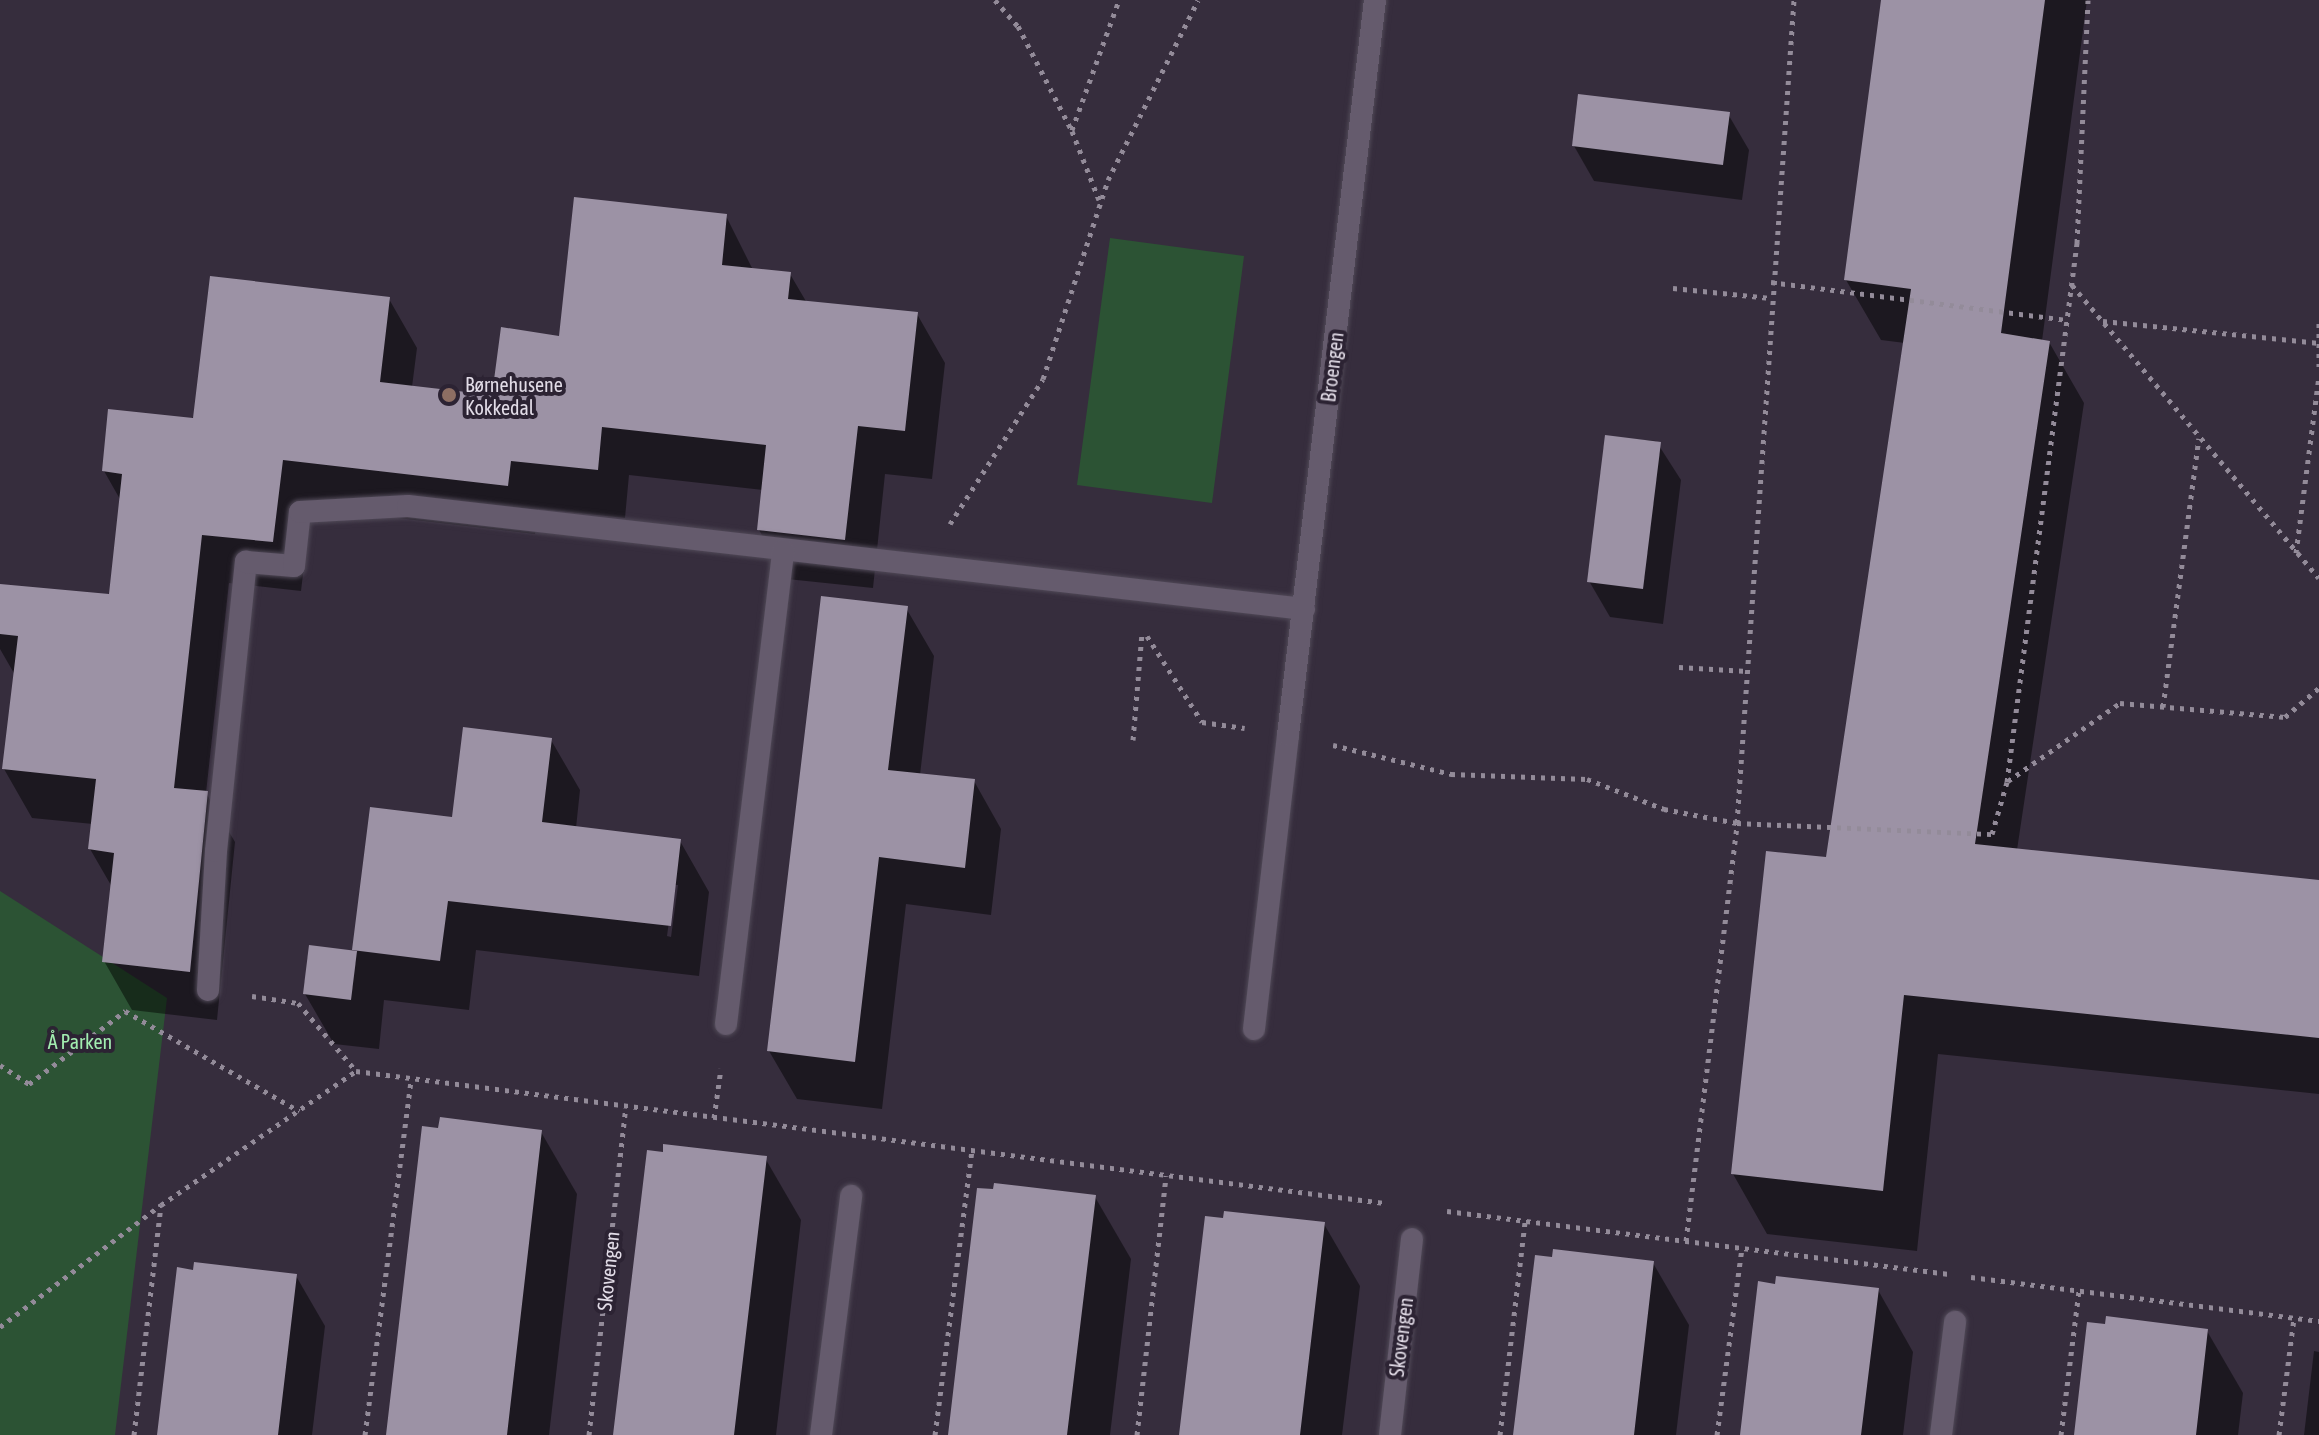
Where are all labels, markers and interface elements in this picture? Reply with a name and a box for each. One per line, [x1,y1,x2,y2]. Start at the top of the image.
street label: Broengen [1316,331,1348,403]
place label: Børnehusene Kokkedal [465,372,563,419]
marker: Børnehusene Kokkedal [440,386,458,404]
park label: Å Parken [48,1029,112,1053]
street label: Skovengen [592,1230,624,1312]
street label: Skovengen [1384,1296,1418,1378]

